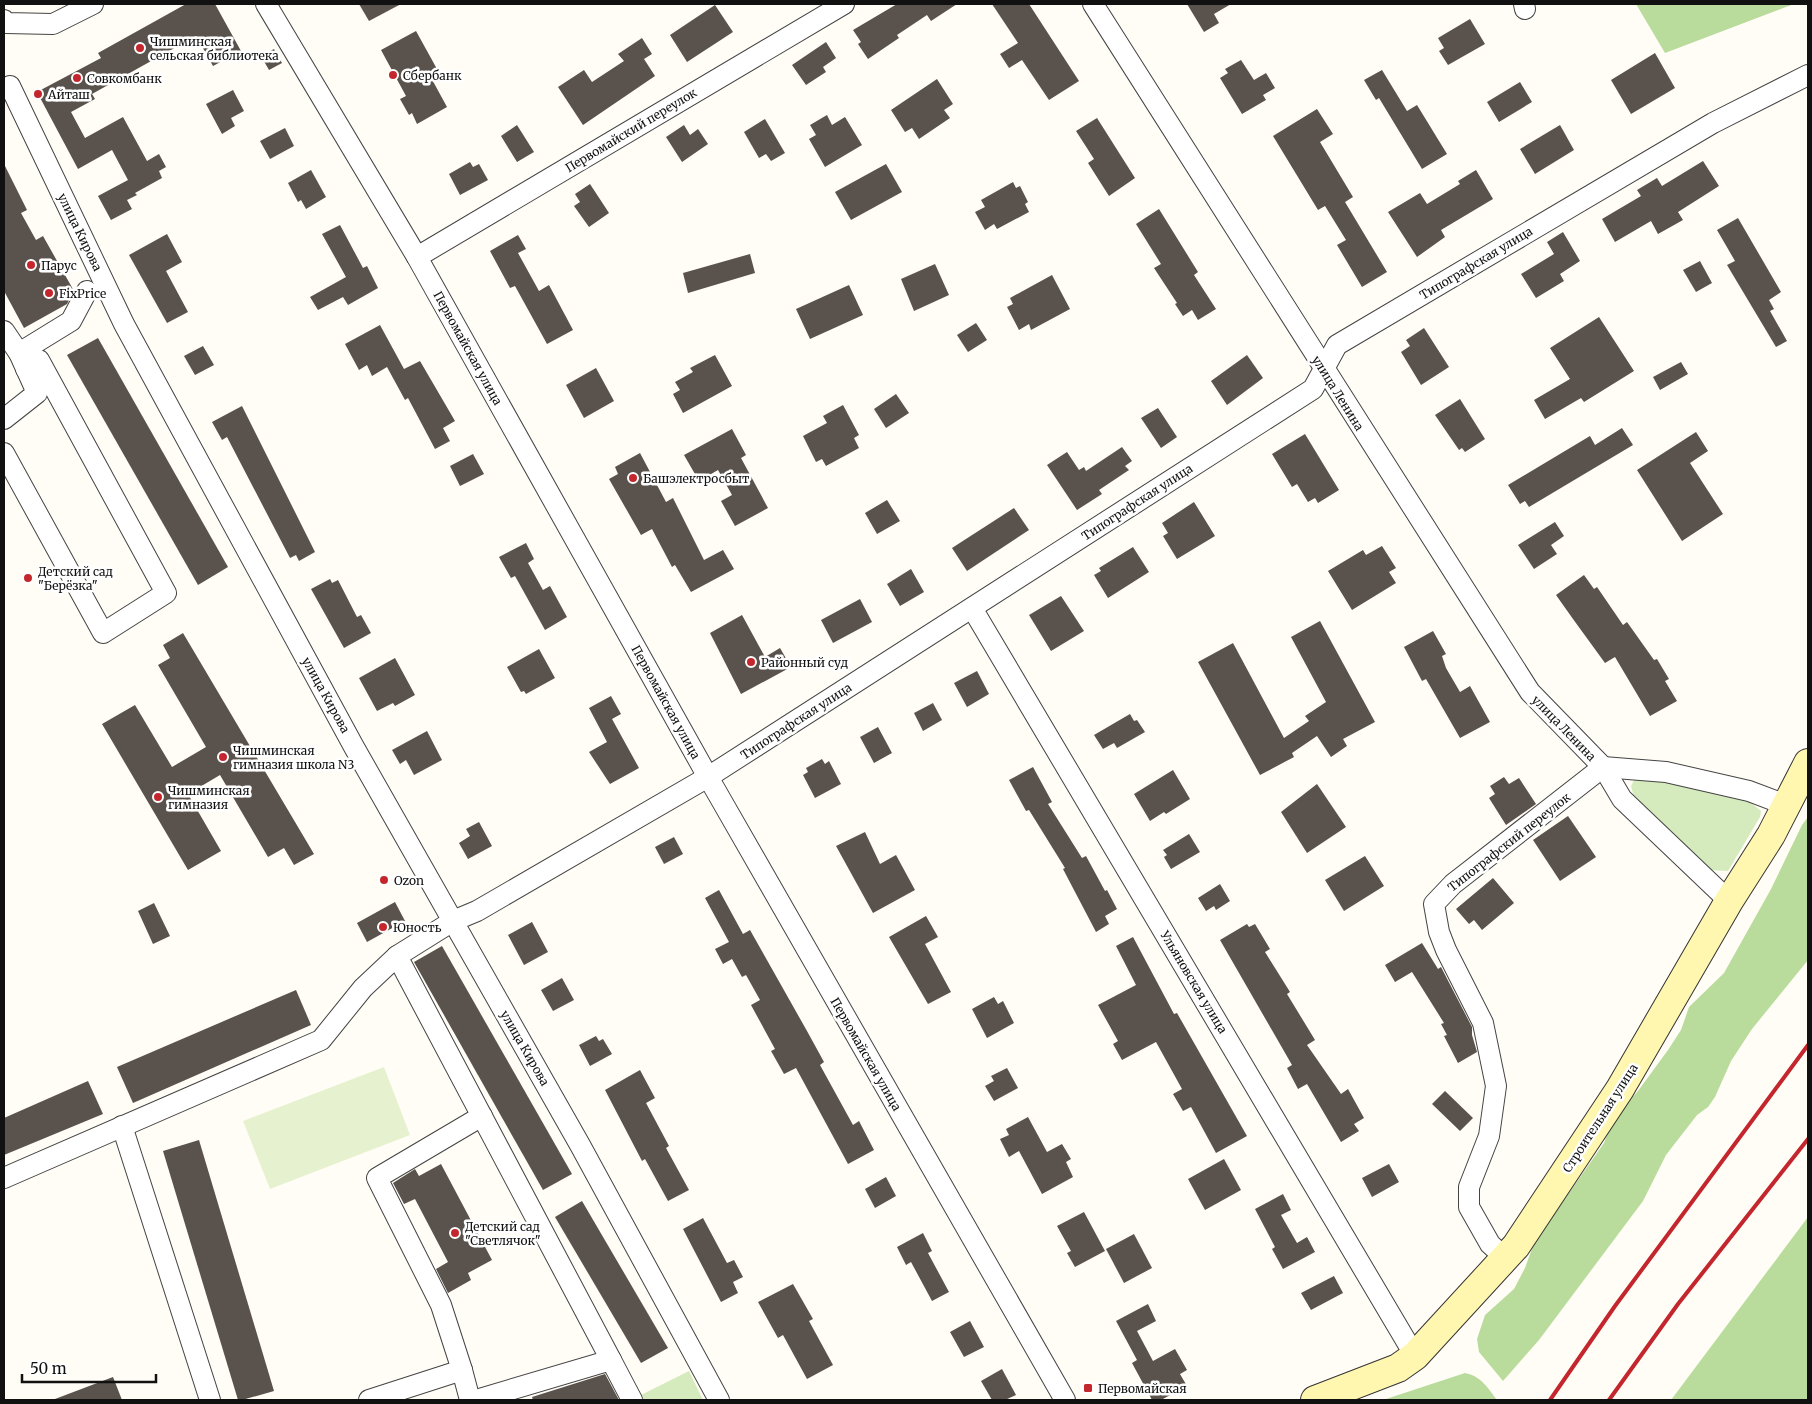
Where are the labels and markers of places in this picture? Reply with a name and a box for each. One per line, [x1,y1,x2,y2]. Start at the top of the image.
place label: Чишминская сельская библиотека [150,34,279,63]
marker: Чишминская сельская библиотека [134,42,146,54]
place label: Сбербанк [403,68,462,83]
marker: Сбербанк [387,69,399,81]
place label: Совкомбанк [87,71,162,86]
marker: Совкомбанк [71,72,83,84]
place label: Айташ [47,87,90,102]
marker: Айташ [32,88,44,100]
place label: Парус [41,258,77,273]
marker: Парус [25,259,37,271]
place label: FixPrice [59,286,106,301]
marker: FixPrice [43,287,55,299]
place label: Башэлектросбыт [643,471,749,486]
marker: Башэлектросбыт [627,472,639,484]
place label: Детский сад "Берёзка" [38,564,113,593]
marker: Детский сад "Берёзка" [22,572,34,584]
place label: Районный суд [761,655,848,670]
marker: Районный суд [745,656,757,668]
place label: Чишминская гимназия школа N3 [233,743,354,772]
marker: Чишминская гимназия школа N3 [217,751,229,763]
place label: Чишминская гимназия [168,783,250,812]
marker: Чишминская гимназия [152,791,164,803]
place label: Ozon [394,873,424,888]
marker: Ozon [378,874,390,886]
place label: Юность [393,920,442,935]
marker: Юность [377,921,389,933]
place label: Детский сад "Светлячок" [465,1219,541,1248]
marker: Детский сад "Светлячок" [449,1227,461,1239]
place label: Первомайская [1098,1381,1187,1396]
marker: Первомайская [1082,1382,1094,1394]

